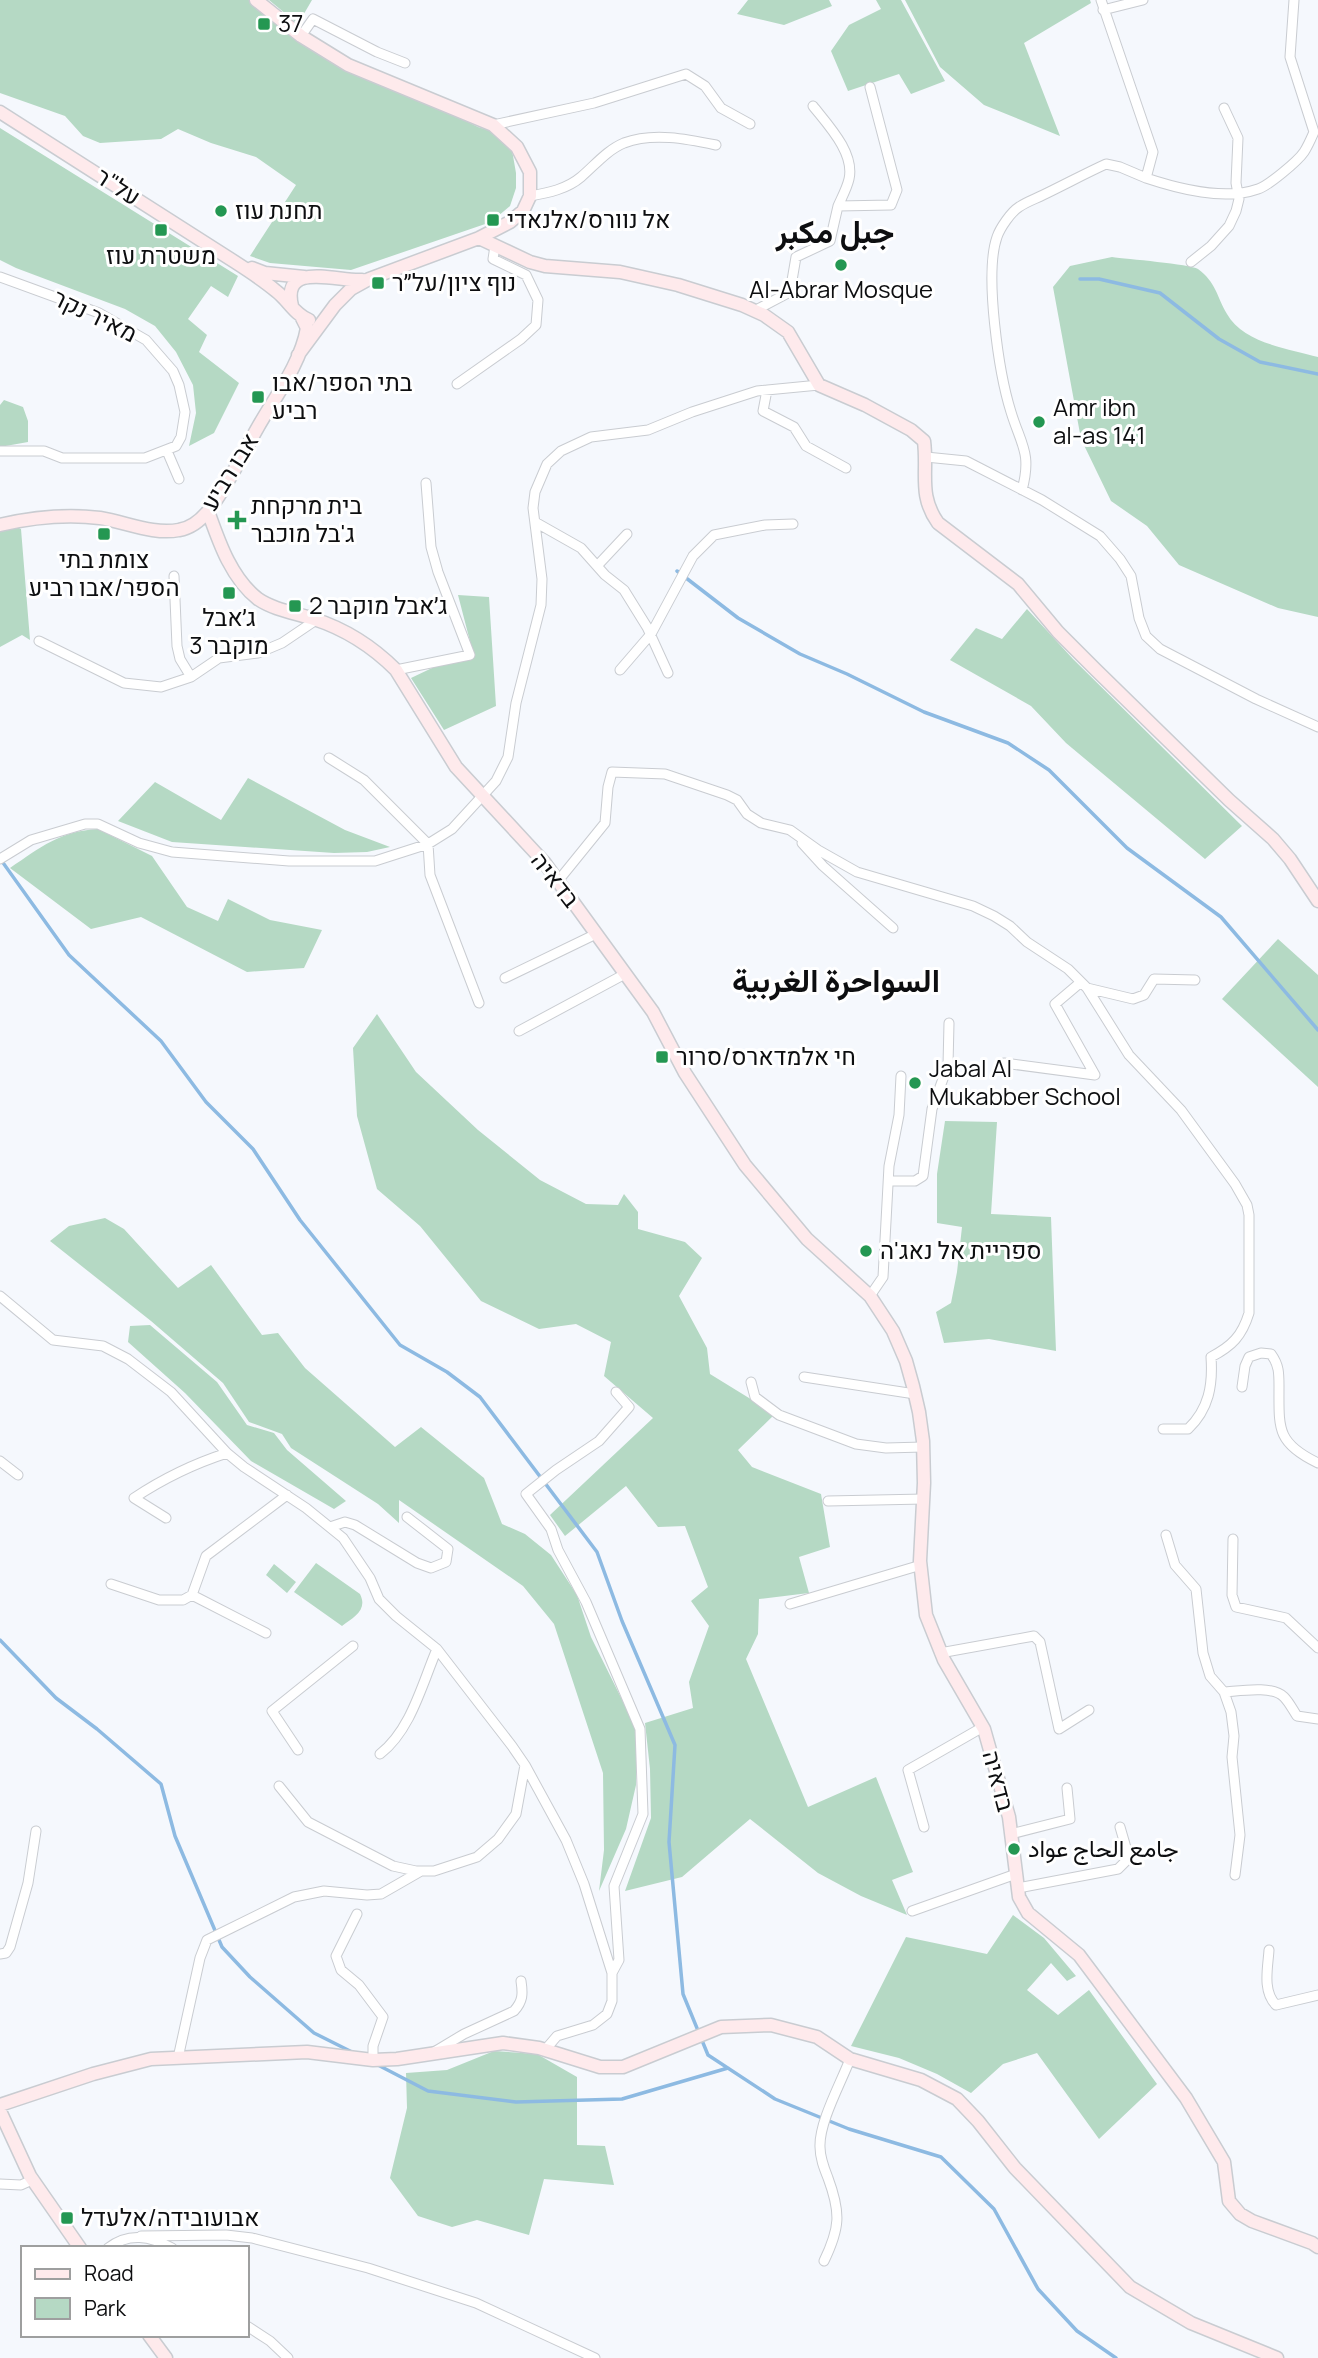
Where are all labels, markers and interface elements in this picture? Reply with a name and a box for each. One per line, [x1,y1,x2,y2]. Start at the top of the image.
place label: 37 [278,6,303,39]
marker: 37 [256,16,272,32]
street label: על"ר [90,159,148,212]
place label: תחנת עוז [235,193,323,226]
place label: אל נוורס/אלנאדי [507,202,670,235]
marker: תחנת עוז [213,203,229,219]
district label: جبل مكبر [775,209,894,253]
marker: אל נוורס/אלנאדי [485,212,501,228]
marker: משטרת עוז [153,222,169,238]
place label: משטרת עוז [106,238,216,271]
marker: Al-Abrar Mosque [833,257,849,273]
place label: נוף ציון/על״ר [392,265,516,298]
place label: Al-Abrar Mosque [749,272,933,305]
marker: נוף ציון/על״ר [370,275,386,291]
street label: מאיר נקר [48,280,143,349]
place label: בתי הספר/אבו רביע [272,365,413,426]
marker: בתי הספר/אבו רביע [250,389,266,405]
place label: Amr ibn al-as 141 [1053,390,1146,451]
marker: Amr ibn al-as 141 [1031,414,1047,430]
street label: אבו רביע [192,426,265,516]
place label: בית מרקחת ג'בל מוכבר [251,488,363,549]
marker: בית מרקחת ג'בל מוכבר [229,512,245,528]
marker: צומת בתי הספר/אבו רביע [96,526,112,542]
place label: צומת בתי הספר/אבו רביע [29,542,180,603]
marker: ג׳אבל מוקבר 3 [221,585,237,601]
place label: ג׳אבל מוקבר 2 [309,588,448,621]
marker: ג׳אבל מוקבר 2 [287,598,303,614]
place label: ג׳אבל מוקבר 3 [189,600,269,661]
street label: בדאיה [524,845,588,914]
district label: السواحرة الغربية [732,958,940,1002]
place label: חי אלמדארס/סרור [676,1039,856,1072]
marker: חי אלמדארס/סרור [654,1049,670,1065]
place label: Jabal Al Mukabber School [929,1051,1121,1112]
marker: Jabal Al Mukabber School [907,1075,923,1091]
place label: ספריית אל נאג'ה [880,1233,1042,1266]
marker: ספריית אל נאג'ה [858,1243,874,1259]
street label: בדאיה [975,1746,1023,1815]
place label: جامع الحاج عواد [1028,1831,1179,1866]
marker: جامع الحاج عواد [1006,1841,1022,1857]
place label: אבועובידה/אלעדל [81,2200,259,2233]
marker: אבועובידה/אלעדל [59,2210,75,2226]
legend [21,2246,248,2337]
text: Road [84,2259,134,2287]
text: Park [84,2294,126,2322]

